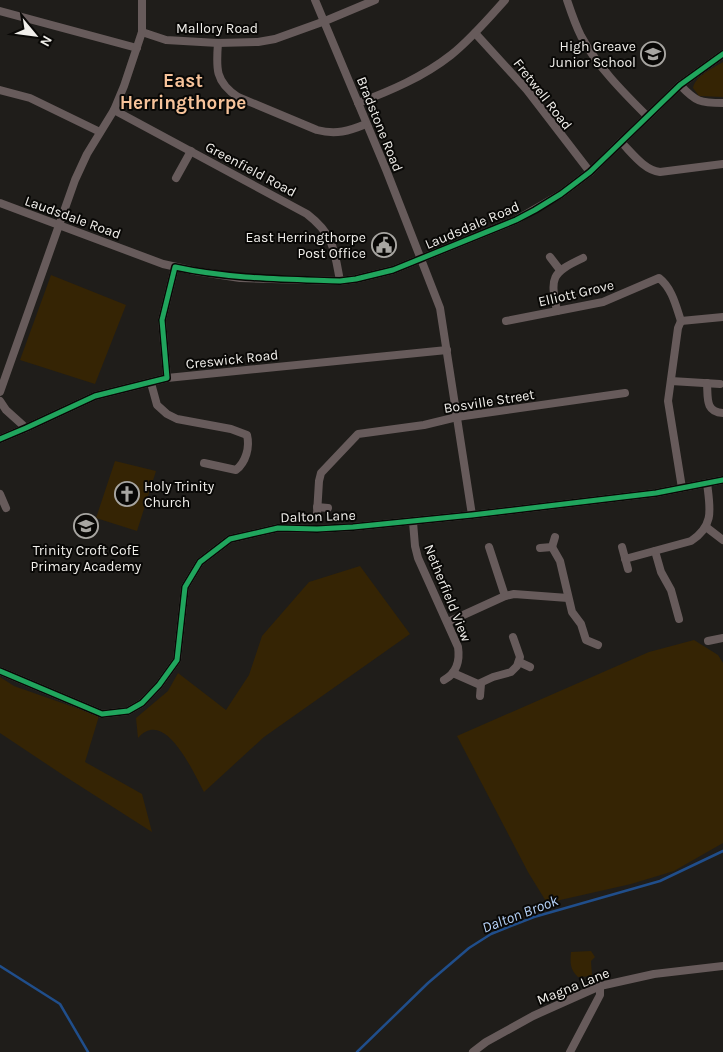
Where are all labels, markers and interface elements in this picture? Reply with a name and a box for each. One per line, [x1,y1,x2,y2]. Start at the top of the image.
north arrow [10,10,60,60]
street label: Mallory Road [176,20,258,37]
text: N [36,33,56,50]
place label: High Greave Junior School [550,38,636,71]
school or university icon: High Greave Junior School [640,41,666,67]
street label: Fretwell Road [510,55,576,133]
district label: East Herringthorpe [120,70,246,114]
street label: Bradstone Road [353,74,406,174]
street label: Greenfield Road [202,138,299,201]
street label: Laudsdale Road [22,192,123,243]
street label: Laudsdale Road [422,198,522,253]
place label: East Herringthorpe Post Office [245,229,366,262]
public building icon: East Herringthorpe Post Office [371,232,397,258]
street label: Elliott Grove [537,277,616,310]
street label: Creswick Road [185,346,279,373]
street label: Bosville Street [442,386,536,417]
place label: Holy Trinity Church [144,478,215,511]
church icon: Holy Trinity Church [114,481,140,507]
street label: Dalton Lane [280,507,356,526]
school or university icon: Trinity Croft CofE Primary Academy [73,513,99,539]
place label: Trinity Croft CofE Primary Academy [31,542,142,575]
street label: Netherfield View [420,542,475,644]
water label: Dalton Brook [479,891,561,937]
street label: Magna Lane [534,964,612,1009]

